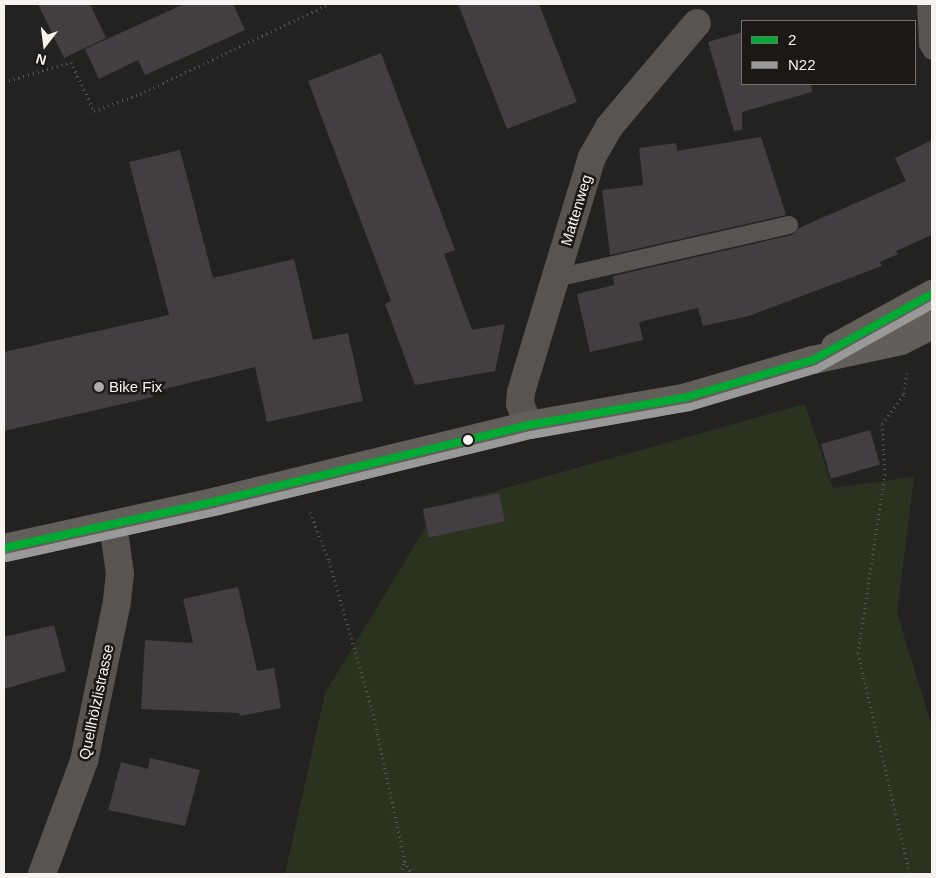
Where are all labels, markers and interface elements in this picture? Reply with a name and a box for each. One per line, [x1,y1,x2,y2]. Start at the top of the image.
north arrow [20,20,70,70]
legend [741,20,916,85]
text: 2 [788,31,796,48]
text: N [34,50,48,69]
text: N22 [788,56,816,73]
street label: Mattenweg [557,172,595,248]
place label: Bike Fix [109,378,162,396]
marker: Bike Fix [93,381,105,393]
unlabelled marker [463,435,473,445]
street label: Quellhölzlistrasse [75,643,117,761]

